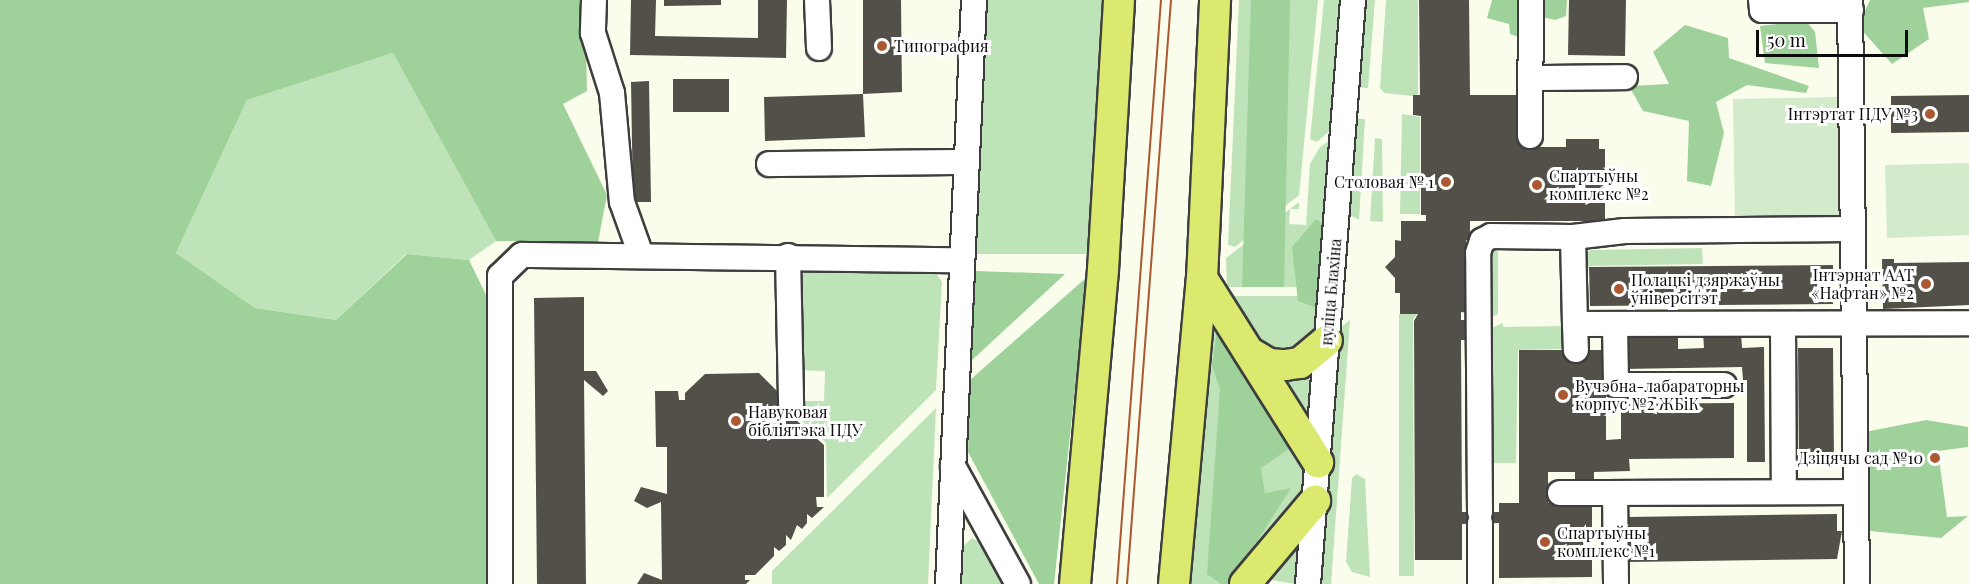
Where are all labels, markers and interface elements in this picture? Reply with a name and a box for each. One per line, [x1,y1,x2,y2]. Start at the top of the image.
scale bar [1759,18,1910,56]
text: 50 m [1767,28,1806,52]
place label: Типография [894,36,989,56]
marker: Типография [875,39,889,53]
place label: Інтэртат ПДУ №3 [1788,104,1918,124]
marker: Інтэртат ПДУ №3 [1923,107,1937,121]
place label: Спартыўны комплекс №2 [1549,166,1649,204]
place label: Столовая № 1 [1334,172,1434,192]
marker: Столовая № 1 [1439,175,1453,189]
marker: Спартыўны комплекс №2 [1530,178,1544,192]
street label: вуліца Блахіна [1317,238,1345,346]
place label: Інтэрнат ААТ «Нафтан» №2 [1811,265,1914,303]
place label: Полацкі дзяржаўны ўніверсітэт [1631,270,1780,308]
marker: Інтэрнат ААТ «Нафтан» №2 [1919,277,1933,291]
marker: Полацкі дзяржаўны ўніверсітэт [1612,282,1626,296]
place label: Вучэбна-лабараторны корпус №2 ЖБіК [1575,376,1744,414]
marker: Вучэбна-лабараторны корпус №2 ЖБіК [1556,388,1570,402]
place label: Навуковая бібліятэка ПДУ [748,402,862,440]
marker: Навуковая бібліятэка ПДУ [729,414,743,428]
place label: Дзіцячы сад №10 [1798,448,1923,468]
marker: Дзіцячы сад №10 [1928,451,1942,465]
place label: Спартыўны комплекс №1 [1557,523,1655,561]
marker: Спартыўны комплекс №1 [1538,535,1552,549]

